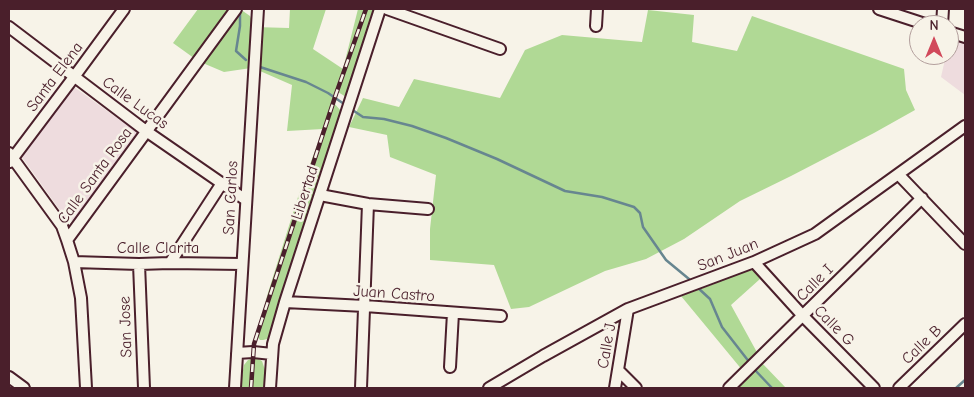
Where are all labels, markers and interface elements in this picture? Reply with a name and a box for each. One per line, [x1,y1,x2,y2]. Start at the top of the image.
north arrow [909,15,959,65]
text: N [929,17,939,34]
street label: Santa Elena [23,39,87,115]
street label: Calle Lucas [98,73,172,133]
street label: Calle Santa Rosa [54,124,136,228]
street label: San Carlos [219,160,243,236]
street label: Libertad [287,164,323,222]
street label: San Juan [695,234,761,276]
street label: Calle Clarita [117,238,199,258]
street label: Calle I [792,260,838,306]
street label: Juan Castro [353,282,435,306]
street label: San Jose [115,296,137,358]
street label: Calle G [810,302,858,350]
street label: Calle B [898,321,946,369]
street label: Calle J [594,322,620,370]

